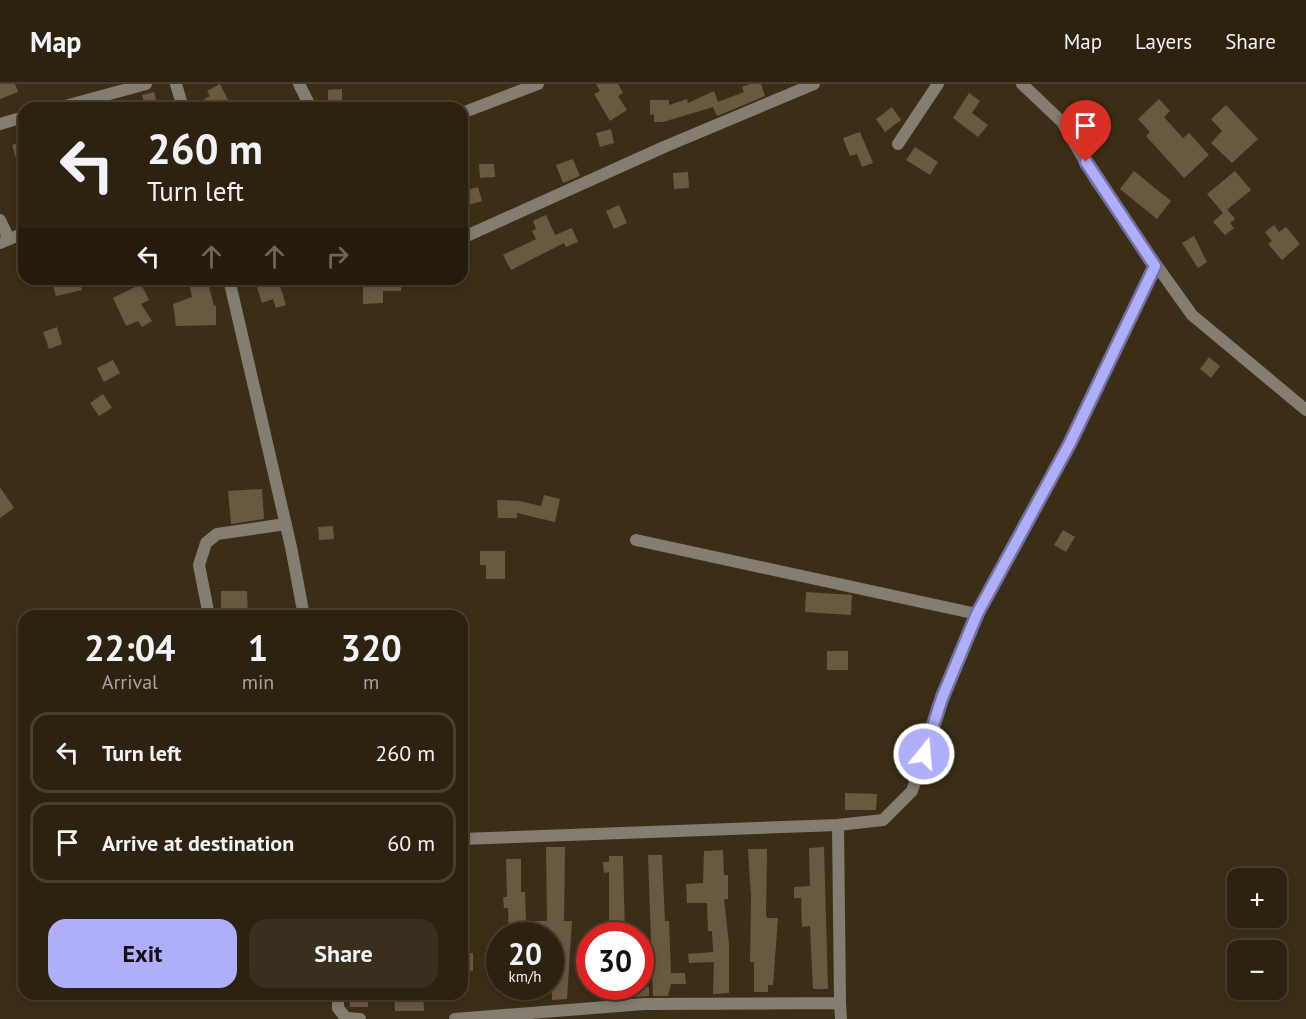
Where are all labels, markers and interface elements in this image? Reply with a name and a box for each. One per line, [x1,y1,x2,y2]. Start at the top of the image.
text: Map [30,23,81,60]
text: Map [1064,28,1102,55]
text: Layers [1135,28,1192,55]
text: Share [1225,28,1276,55]
pin [1060,100,1111,162]
icon: arrive [1069,109,1102,142]
text: 260 m [147,121,263,176]
icon: left [48,126,126,204]
text: Turn left [147,174,244,208]
icon: left [132,240,165,273]
icon: ahead [195,240,228,273]
icon: ahead [258,240,291,273]
icon: right [321,240,354,273]
text: 22:04 [84,624,176,671]
text: 1 [248,624,268,671]
text: 320 [341,624,402,671]
text: Arrival [102,669,158,695]
text: min [242,669,274,695]
text: m [363,669,379,695]
position arrow [892,722,956,786]
icon: left [51,736,84,769]
text: Turn left [102,739,182,767]
text: 260 m [375,739,435,767]
icon: arrive [51,826,84,859]
text: Arrive at destination [102,829,294,857]
text: 60 m [387,829,435,857]
map controls [1227,868,1287,1000]
button: + [1227,868,1287,928]
button: Exit [48,919,237,988]
button: Share [249,919,438,988]
speed limit sign: 30 [576,922,654,1000]
text: 20 [508,934,542,973]
button: − [1227,940,1287,1000]
text: km/h [509,967,541,986]

